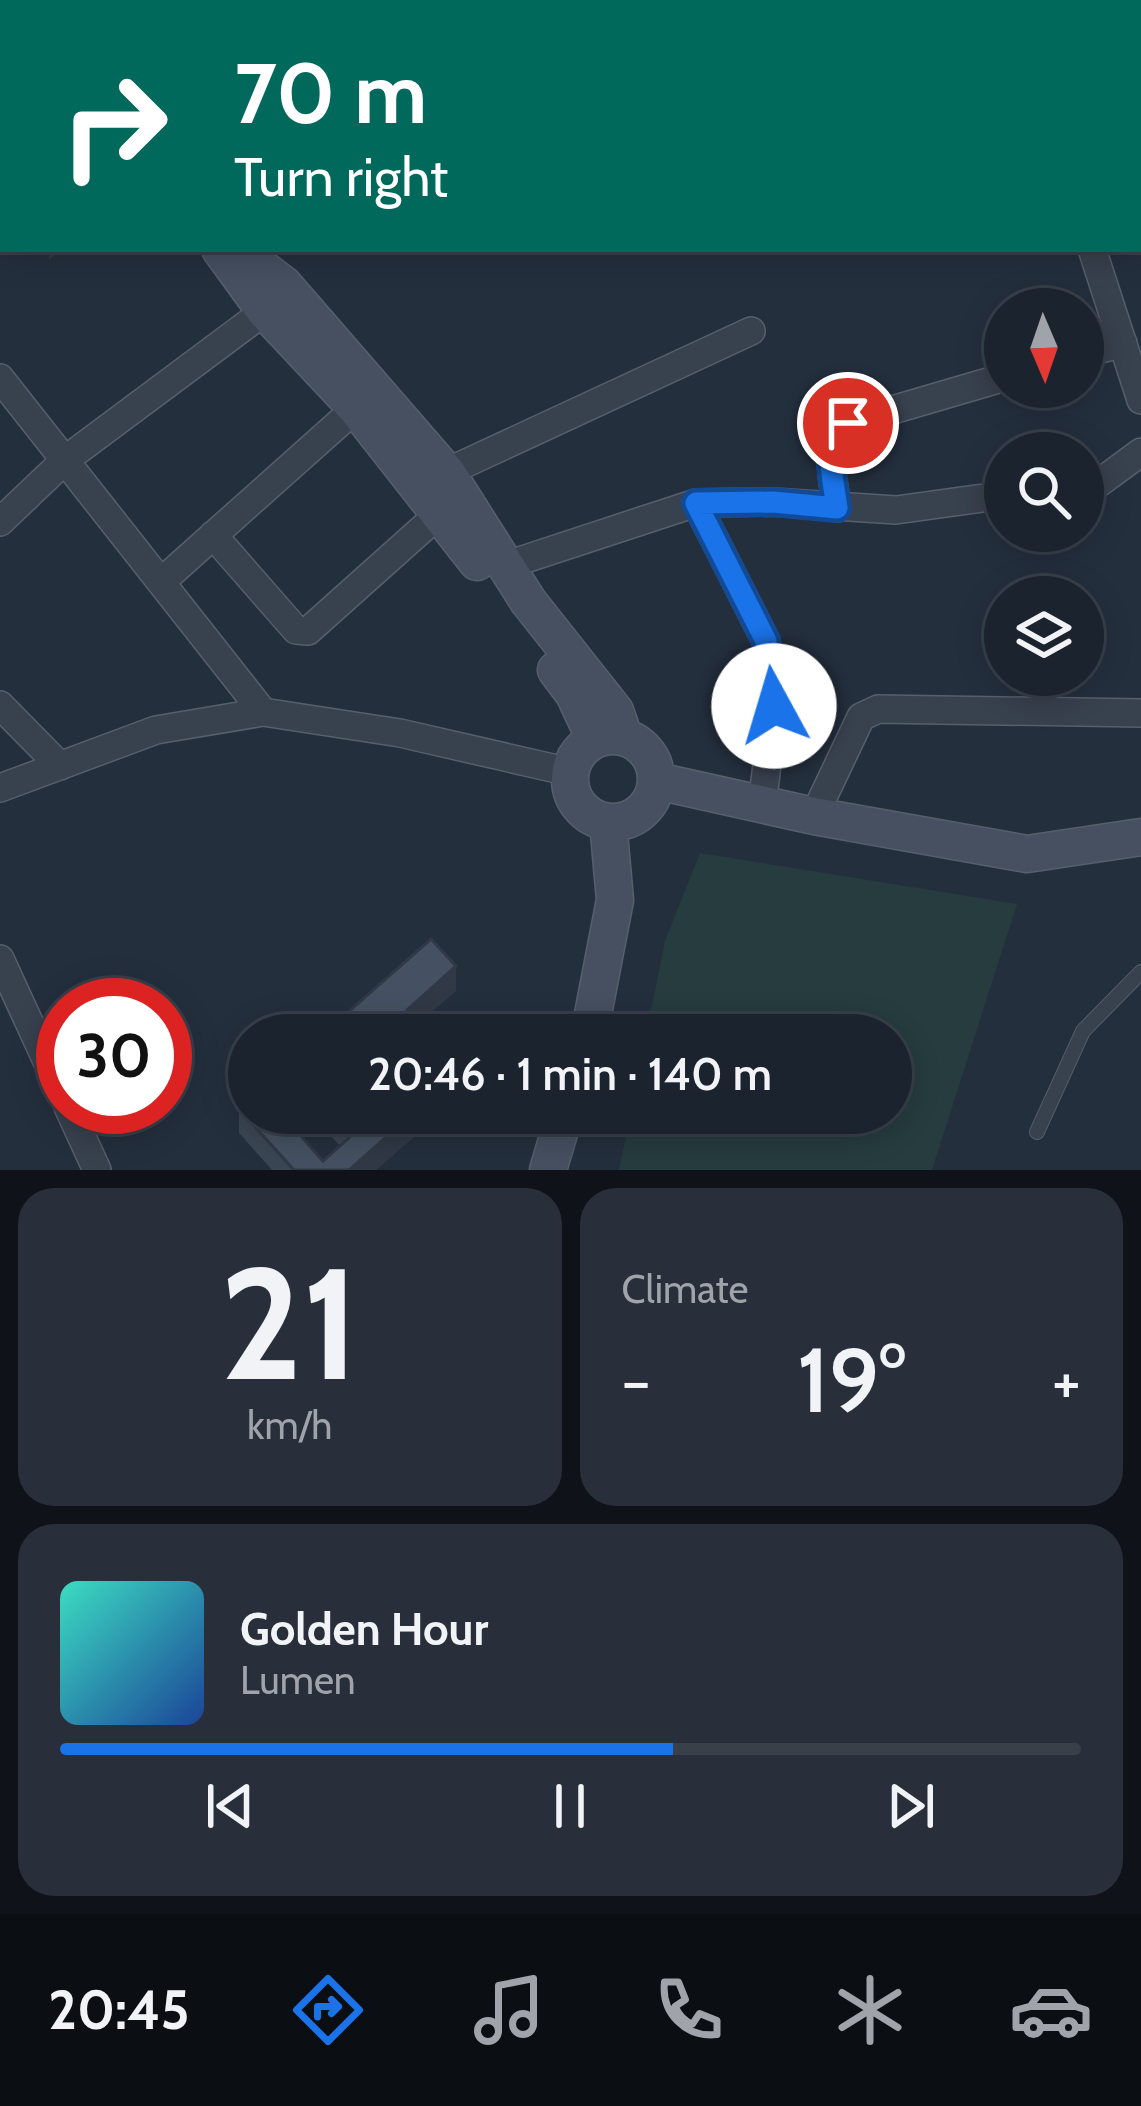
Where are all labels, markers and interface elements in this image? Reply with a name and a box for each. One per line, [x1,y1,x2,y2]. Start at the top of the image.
text: 70 m [234,42,427,144]
icon: right [36,48,192,204]
text: Turn right [234,144,448,210]
north arrow [984,288,1104,408]
map controls [984,288,1104,696]
pin [797,372,899,474]
icon: arrive [815,390,881,456]
button: search [984,432,1104,552]
button: layers [984,576,1104,696]
position arrow [711,643,837,769]
speed limit sign: 30 [36,978,192,1134]
text: 20:46 · 1 min · 140 m [368,1047,772,1101]
text: 21 [220,1228,360,1418]
text: Climate [622,1265,748,1313]
text: 19° [797,1325,906,1435]
text: − [622,1340,651,1421]
text: + [1052,1340,1081,1421]
text: km/h [247,1401,332,1449]
text: Golden Hour [240,1602,488,1656]
text: Lumen [240,1656,356,1704]
icon: previous [197,1773,263,1839]
icon: pause [537,1773,603,1839]
icon: next [878,1773,944,1839]
icon: directions [286,1968,370,2052]
icon: music [467,1968,551,2052]
icon: phone [647,1968,731,2052]
icon: climate [828,1968,912,2052]
icon: car [1009,1968,1093,2052]
text: 20:45 [48,1977,190,2043]

